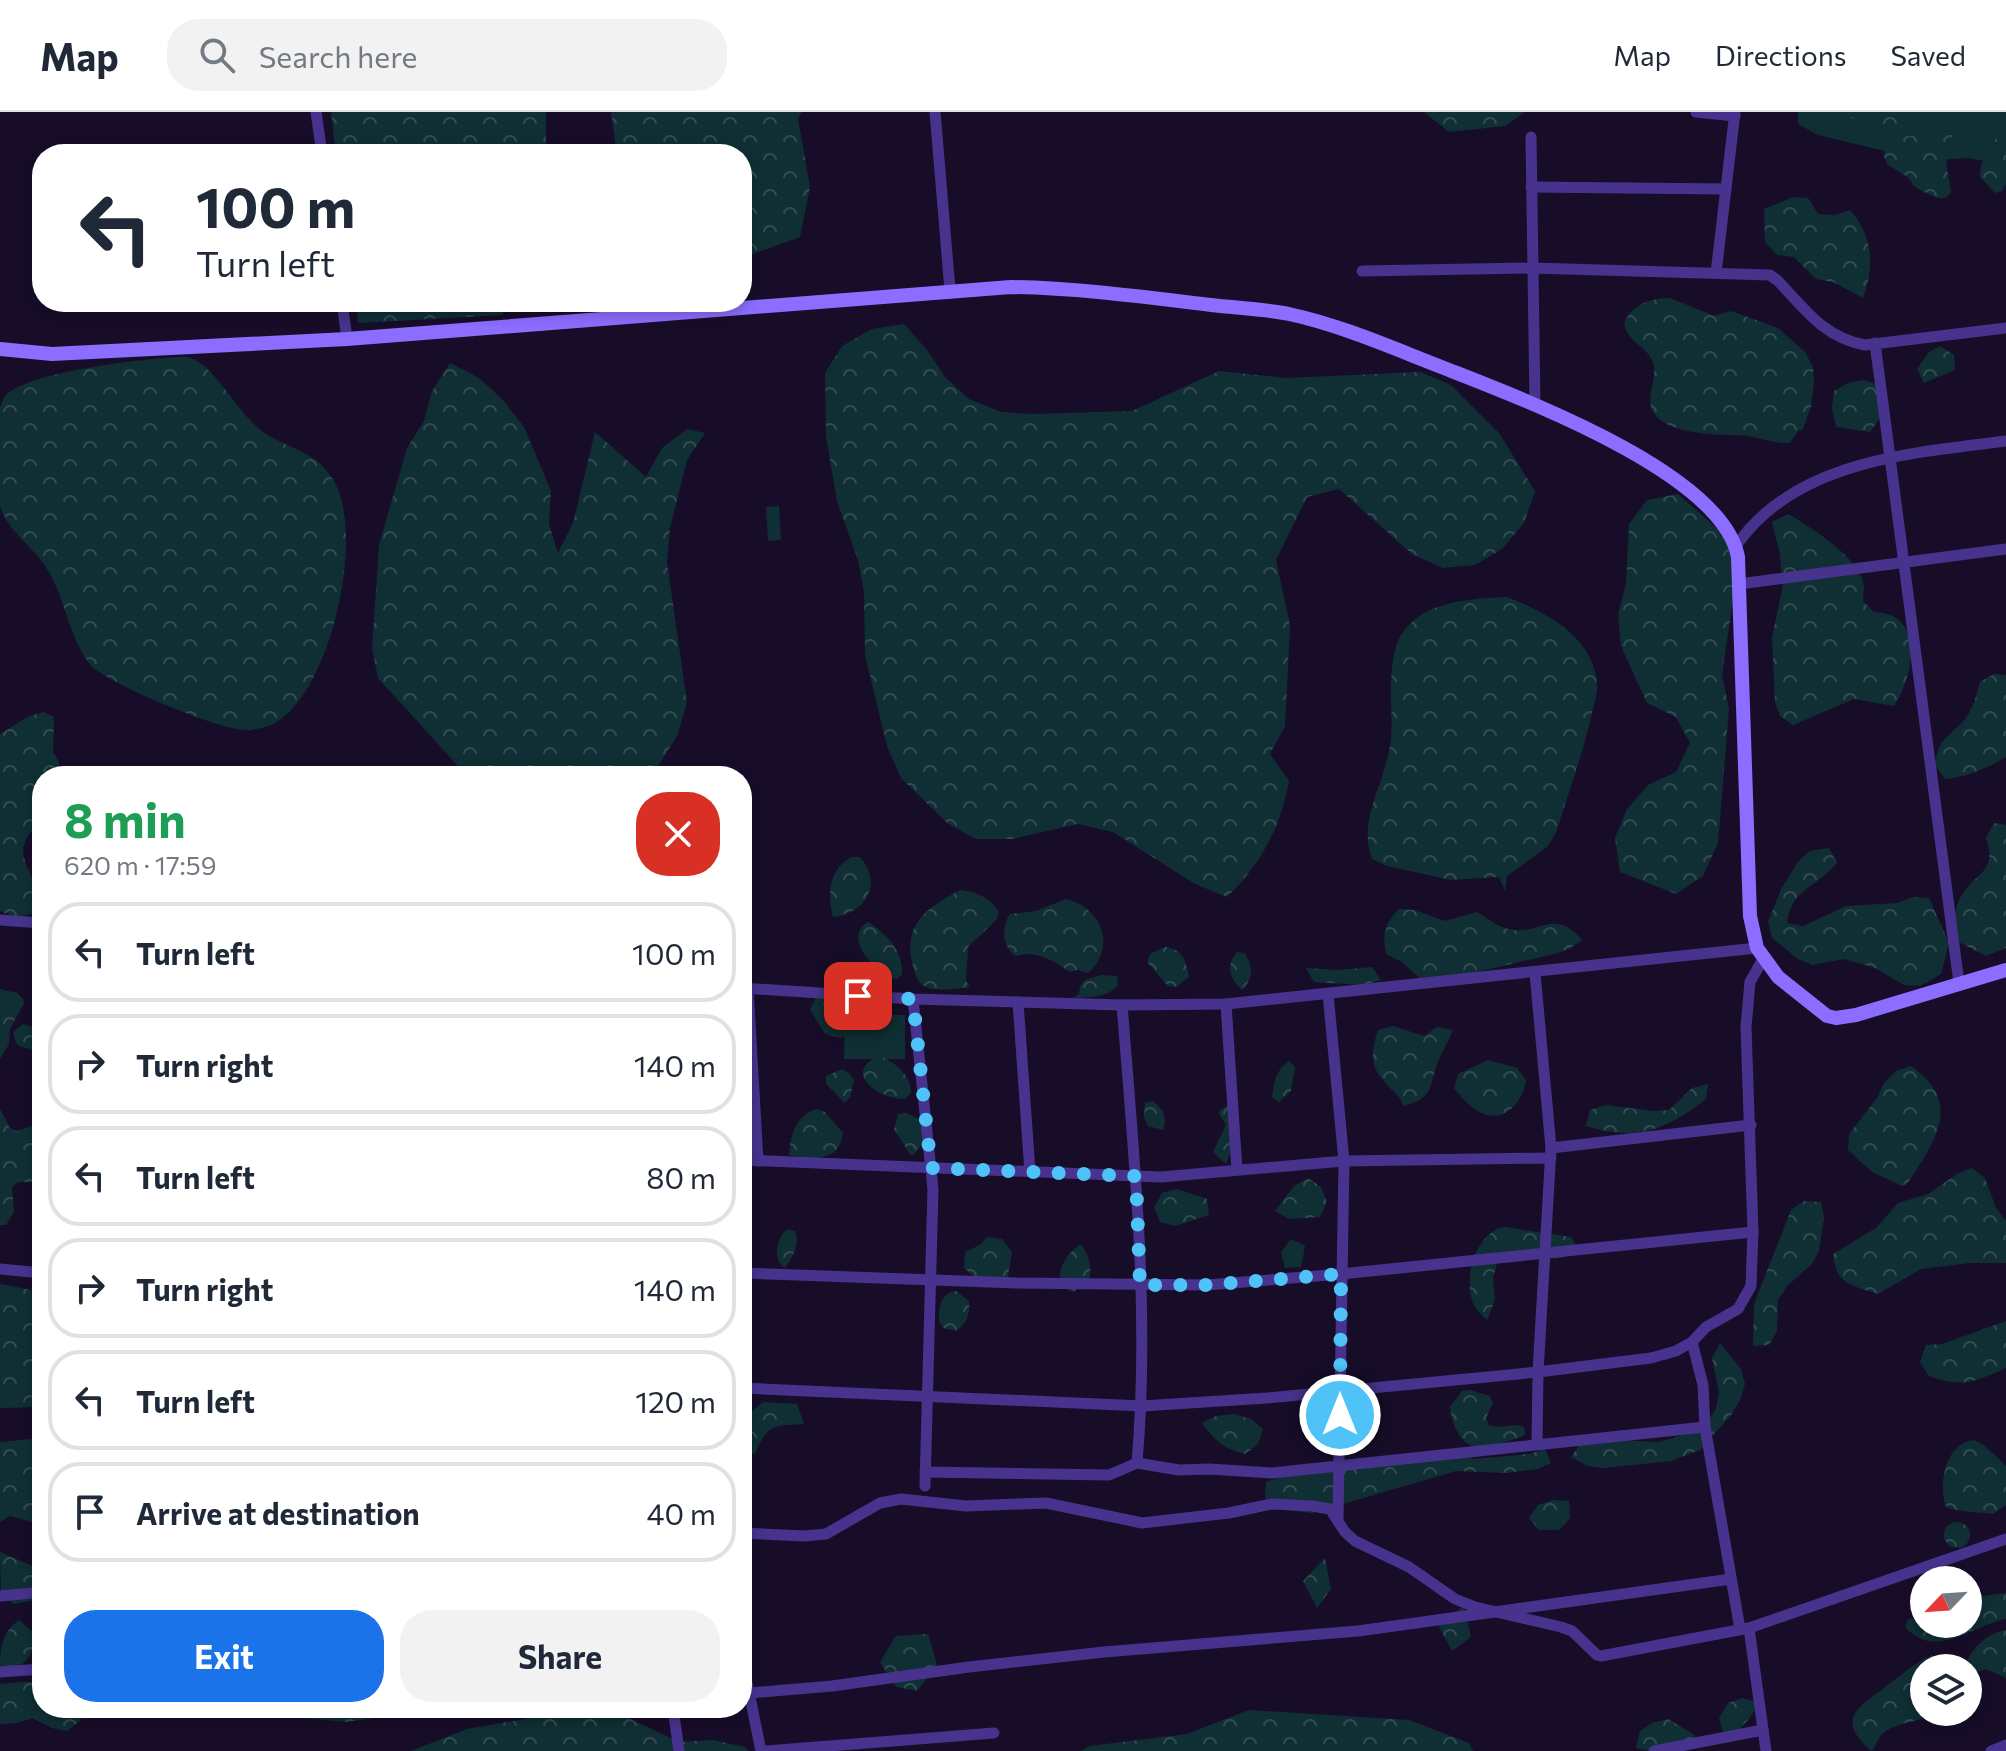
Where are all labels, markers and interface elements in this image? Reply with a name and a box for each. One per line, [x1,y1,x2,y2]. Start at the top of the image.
search box [167,19,727,91]
text: Map [40,32,119,79]
icon: search [195,33,239,77]
text: Search here [259,37,417,74]
text: Map [1613,38,1671,72]
text: Directions [1715,38,1846,72]
text: Saved [1890,38,1966,72]
text: 100 m [196,171,355,240]
icon: left [64,176,168,280]
text: Turn left [196,240,335,284]
text: 8 min [64,789,186,848]
button: close [636,792,720,876]
text: 620 m · 17:59 [64,849,216,880]
icon: left [68,930,112,974]
text: Turn left [136,934,255,971]
text: 100 m [632,934,716,971]
pin [824,962,892,1030]
icon: arrive [836,974,880,1018]
icon: right [68,1042,112,1086]
text: Turn right [136,1046,273,1083]
text: 140 m [634,1046,716,1083]
icon: left [68,1154,112,1198]
text: Turn left [136,1158,255,1195]
text: 80 m [646,1158,716,1195]
icon: right [68,1266,112,1310]
text: Turn right [136,1270,273,1307]
text: 140 m [634,1270,716,1307]
position arrow [1298,1373,1382,1457]
icon: left [68,1378,112,1422]
text: Turn left [136,1382,255,1419]
text: 120 m [635,1382,716,1419]
icon: arrive [68,1490,112,1534]
text: Arrive at destination [136,1494,420,1531]
text: 40 m [647,1494,716,1531]
north arrow [1910,1566,1982,1638]
map controls [1910,1566,1982,1726]
button: Exit [64,1610,384,1702]
button: Share [400,1610,720,1702]
button: layers [1910,1654,1982,1726]

